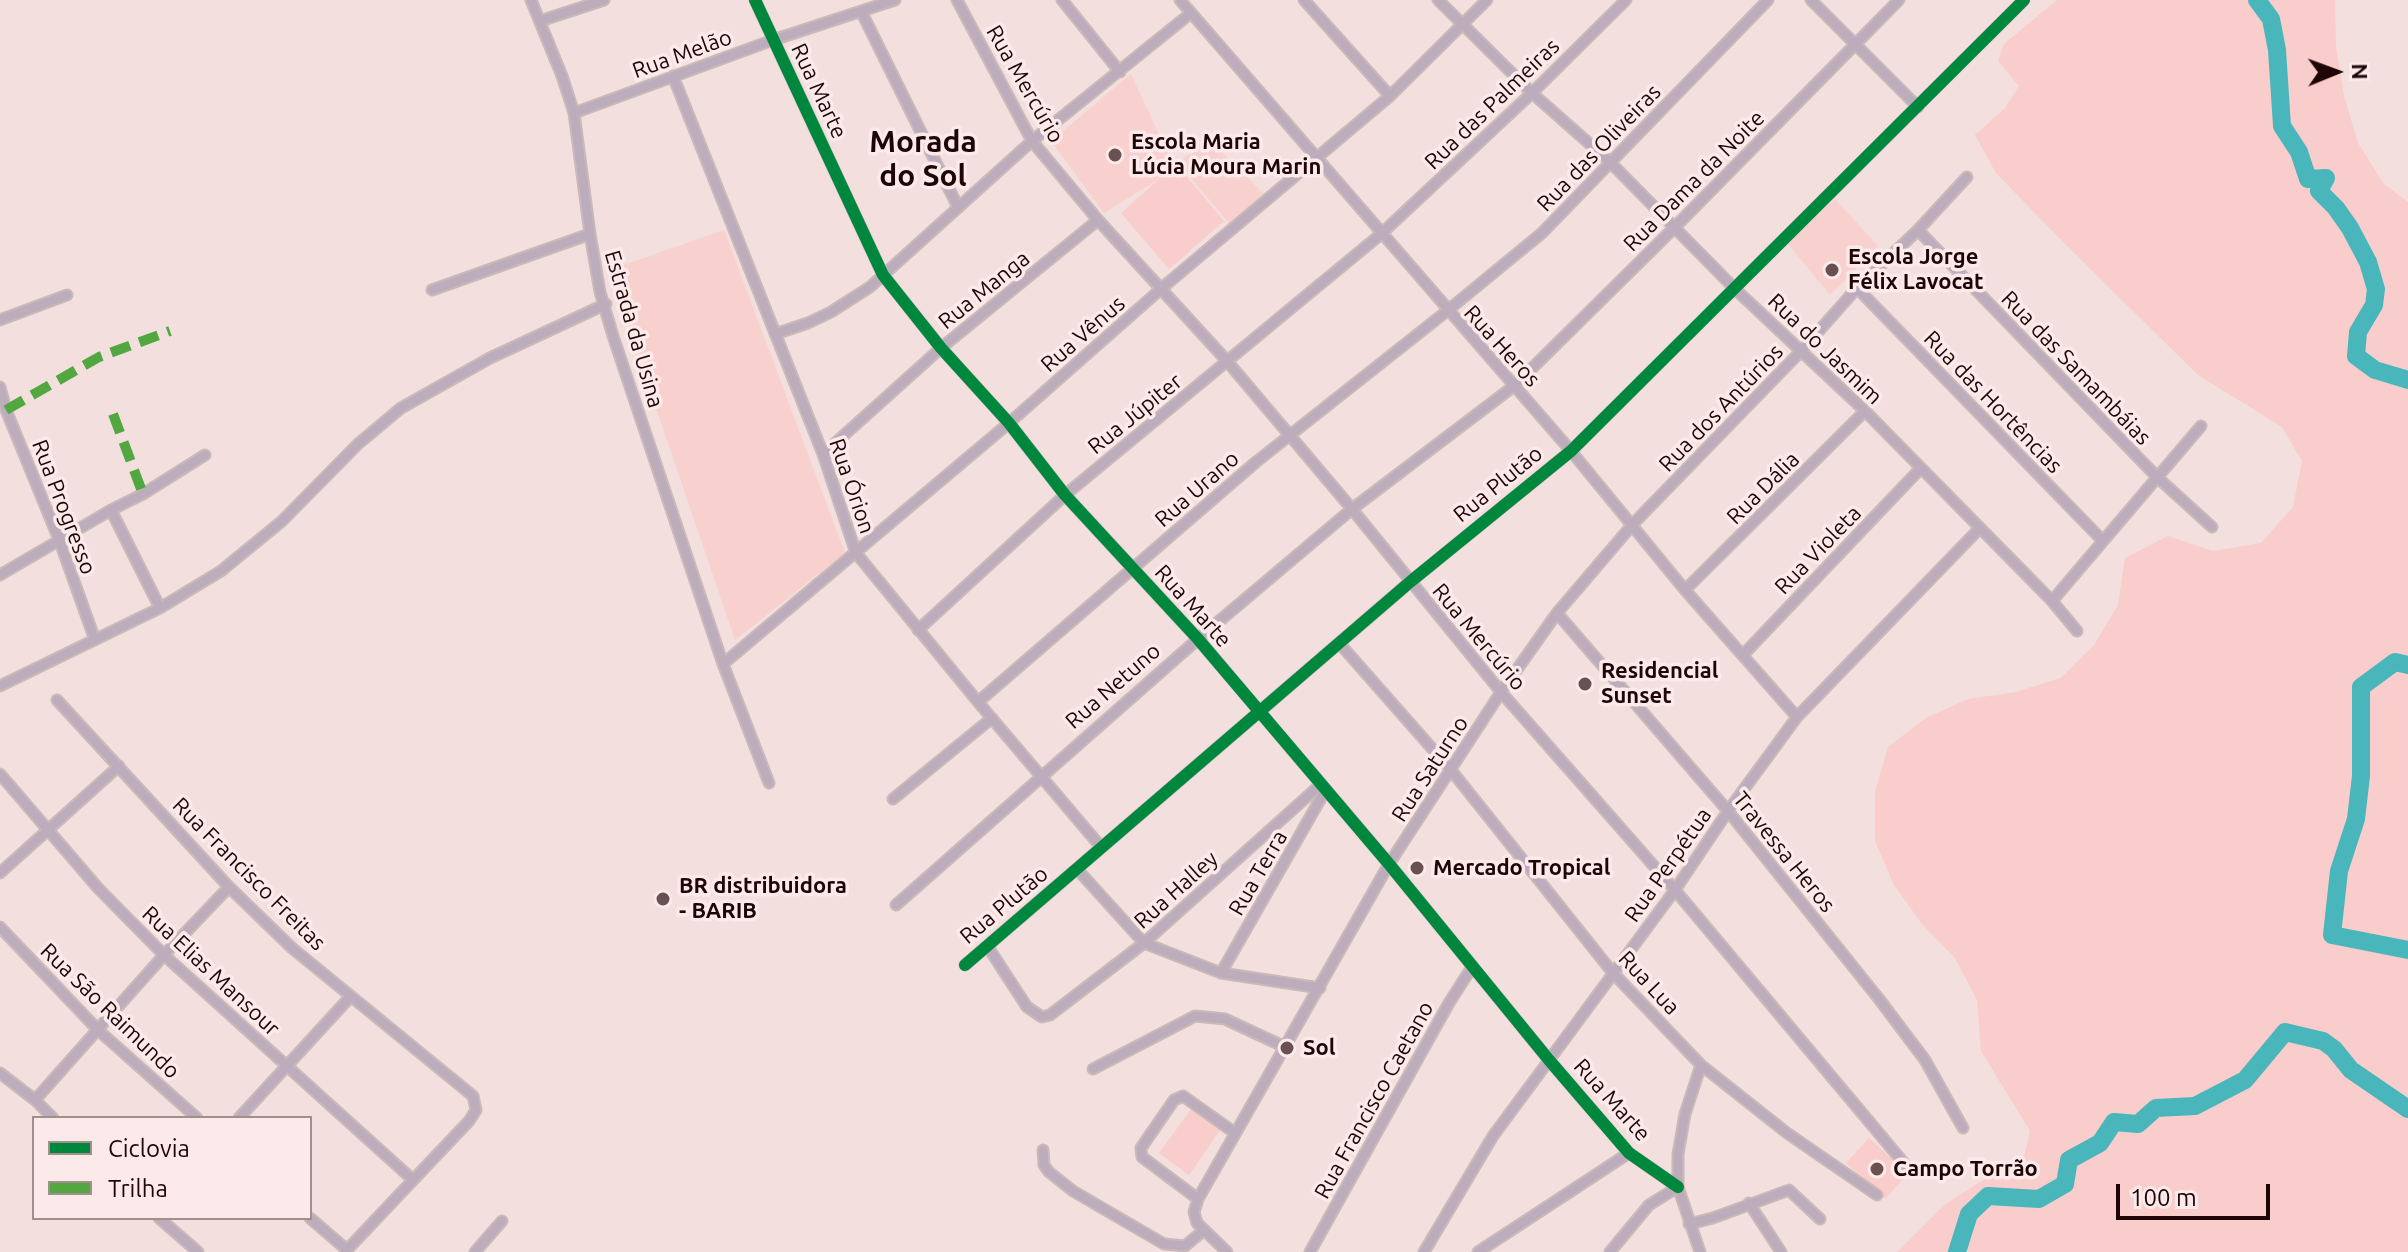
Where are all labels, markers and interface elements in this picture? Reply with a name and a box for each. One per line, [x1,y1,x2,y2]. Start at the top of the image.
street label: Rua Mercúrio [981,20,1069,148]
street label: Rua Melão [629,24,735,84]
north arrow [2296,32,2376,112]
street label: Rua das Palmeiras [1419,33,1565,175]
street label: Rua Marte [785,39,853,143]
text: N [2348,63,2373,80]
street label: Rua das Oliveiras [1532,79,1666,217]
street label: Rua Dama da Noite [1618,105,1770,257]
district label: Morada do Sol [869,124,977,194]
place label: Escola Maria Lúcia Moura Marin [1131,129,1321,180]
marker: Escola Maria Lúcia Moura Marin [1106,146,1124,164]
place label: Escola Jorge Félix Lavocat [1848,244,1983,296]
street label: Rua Manga [933,245,1035,335]
street label: Estrada da Usina [599,247,669,411]
marker: Escola Jorge Félix Lavocat [1823,261,1841,279]
street label: Rua das Samambáias [1996,285,2156,451]
street label: Rua do Jasmim [1762,288,1888,410]
street label: Rua Vênus [1036,290,1130,378]
street label: Rua Heros [1458,300,1546,392]
street label: Rua das Hortências [1918,325,2068,479]
street label: Rua dos Antúrios [1653,339,1789,477]
street label: Rua Júpiter [1083,368,1187,460]
street label: Rua Órion [823,435,881,537]
street label: Rua Progresso [26,436,102,578]
street label: Rua Plutão [1448,440,1548,528]
street label: Rua Urano [1150,445,1244,533]
street label: Rua Dália [1721,446,1805,530]
street label: Rua Violeta [1769,500,1867,600]
street label: Rua Marte [1149,559,1237,653]
street label: Rua Mercúrio [1427,578,1531,696]
street label: Rua Netuno [1060,638,1166,734]
place label: Residencial Sunset [1601,658,1718,710]
marker: Residencial Sunset [1576,675,1594,693]
street label: Rua Saturno [1386,711,1474,827]
street label: Travessa Heros [1727,786,1841,918]
street label: Rua Francisco Freitas [167,792,331,956]
street label: Rua Perpétua [1619,803,1717,927]
street label: Rua Terra [1223,826,1293,920]
street label: Rua Halley [1129,846,1223,934]
place label: Mercado Tropical [1433,855,1610,881]
marker: Mercado Tropical [1408,859,1426,877]
street label: Rua Plutão [955,861,1053,949]
place label: BR distribuidora - BARIB [679,873,847,924]
marker: BR distribuidora - BARIB [654,890,672,908]
street label: Rua Elias Mansour [137,901,285,1041]
street label: Rua São Raimundo [35,938,185,1084]
street label: Rua Lua [1613,946,1685,1020]
street label: Rua Francisco Caetano [1309,997,1439,1203]
place label: Sol [1303,1035,1335,1061]
marker: Sol [1278,1039,1296,1057]
street label: Rua Marte [1568,1053,1656,1147]
legend [32,1116,312,1220]
text: Ciclovia [108,1135,190,1162]
place label: Campo Torrão [1893,1156,2038,1182]
marker: Campo Torrão [1868,1160,1886,1178]
scale bar [2120,1168,2274,1218]
text: Trilha [108,1175,168,1202]
text: 100 m [2130,1184,2197,1211]

